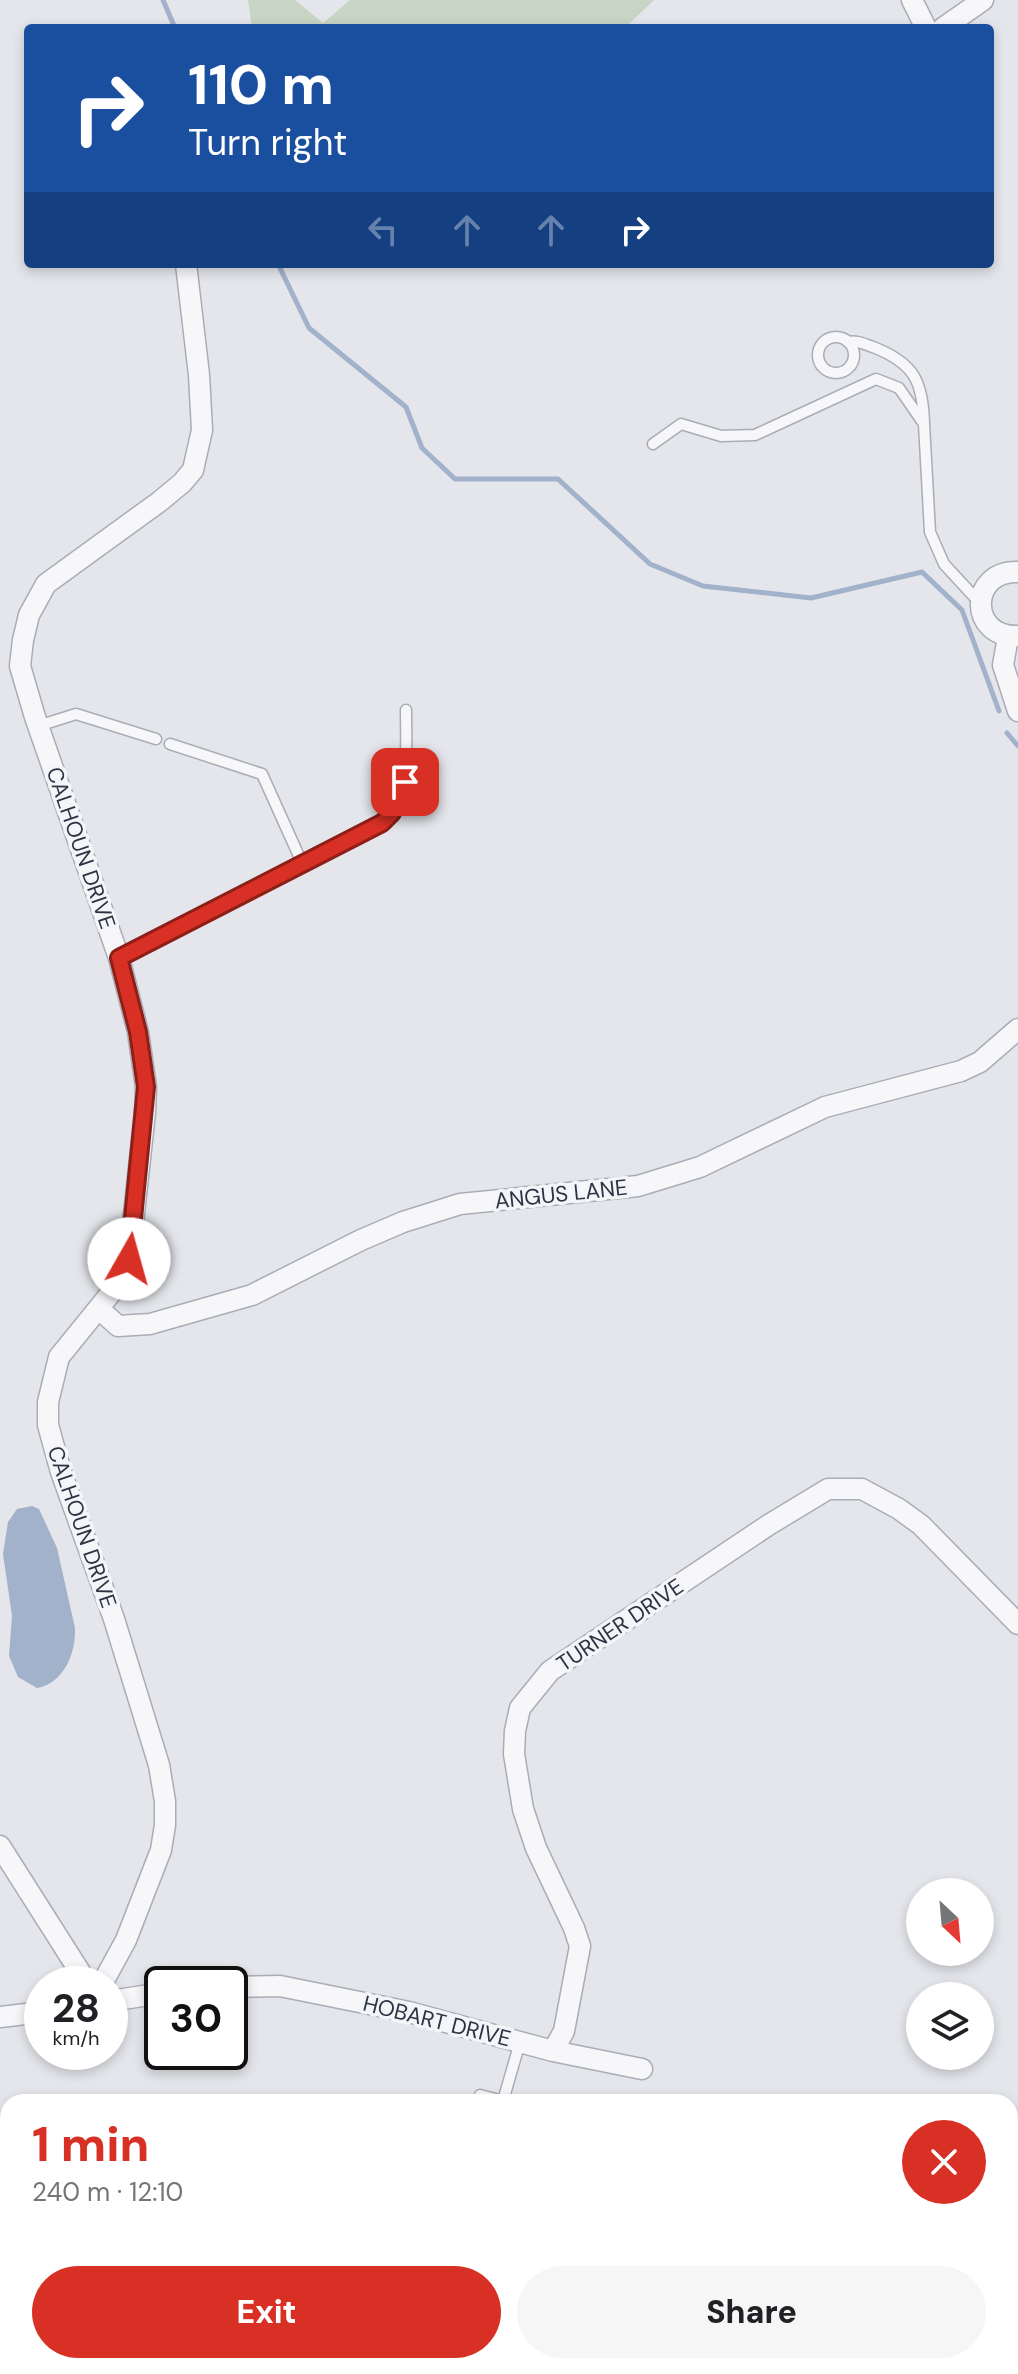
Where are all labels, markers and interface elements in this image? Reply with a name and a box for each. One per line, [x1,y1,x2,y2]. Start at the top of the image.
text: 110 m [188,48,334,121]
icon: right [56,56,160,160]
text: Turn right [188,119,347,166]
icon: left [361,208,405,252]
icon: ahead [445,208,489,252]
icon: ahead [529,208,573,252]
icon: right [613,208,657,252]
pin [371,748,439,816]
icon: arrive [383,760,427,804]
street label: CALHOUN DRIVE [40,763,122,933]
street label: ANGUS LANE [493,1173,629,1215]
position arrow [87,1217,171,1301]
street label: CALHOUN DRIVE [41,1442,123,1612]
street label: TURNER DRIVE [551,1572,689,1678]
north arrow [906,1878,994,1966]
map controls [906,1878,994,2070]
speed limit sign: 30 [144,1966,248,2070]
text: 28 [52,1982,100,2034]
button: layers [906,1982,994,2070]
street label: HOBART DRIVE [360,1989,514,2053]
text: km/h [52,2025,100,2051]
text: 1 min [32,2113,149,2176]
button: close [902,2120,986,2204]
text: 240 m · 12:10 [32,2175,183,2209]
button: Exit [32,2266,501,2358]
button: Share [517,2266,986,2358]

